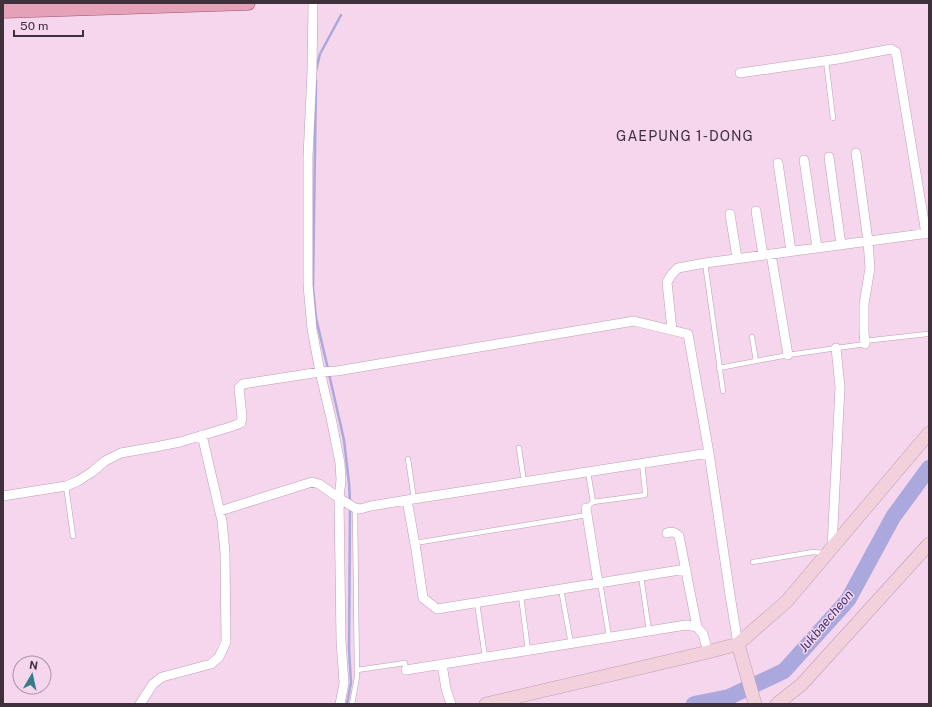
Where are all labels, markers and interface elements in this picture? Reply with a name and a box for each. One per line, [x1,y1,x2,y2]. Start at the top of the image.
scale bar [14,12,83,38]
text: 50 m [20,19,48,33]
district label: GAEPUNG 1-DONG [616,128,754,144]
water label: Jukbaecheon [796,587,856,655]
north arrow [12,655,52,695]
text: N [28,659,39,672]

